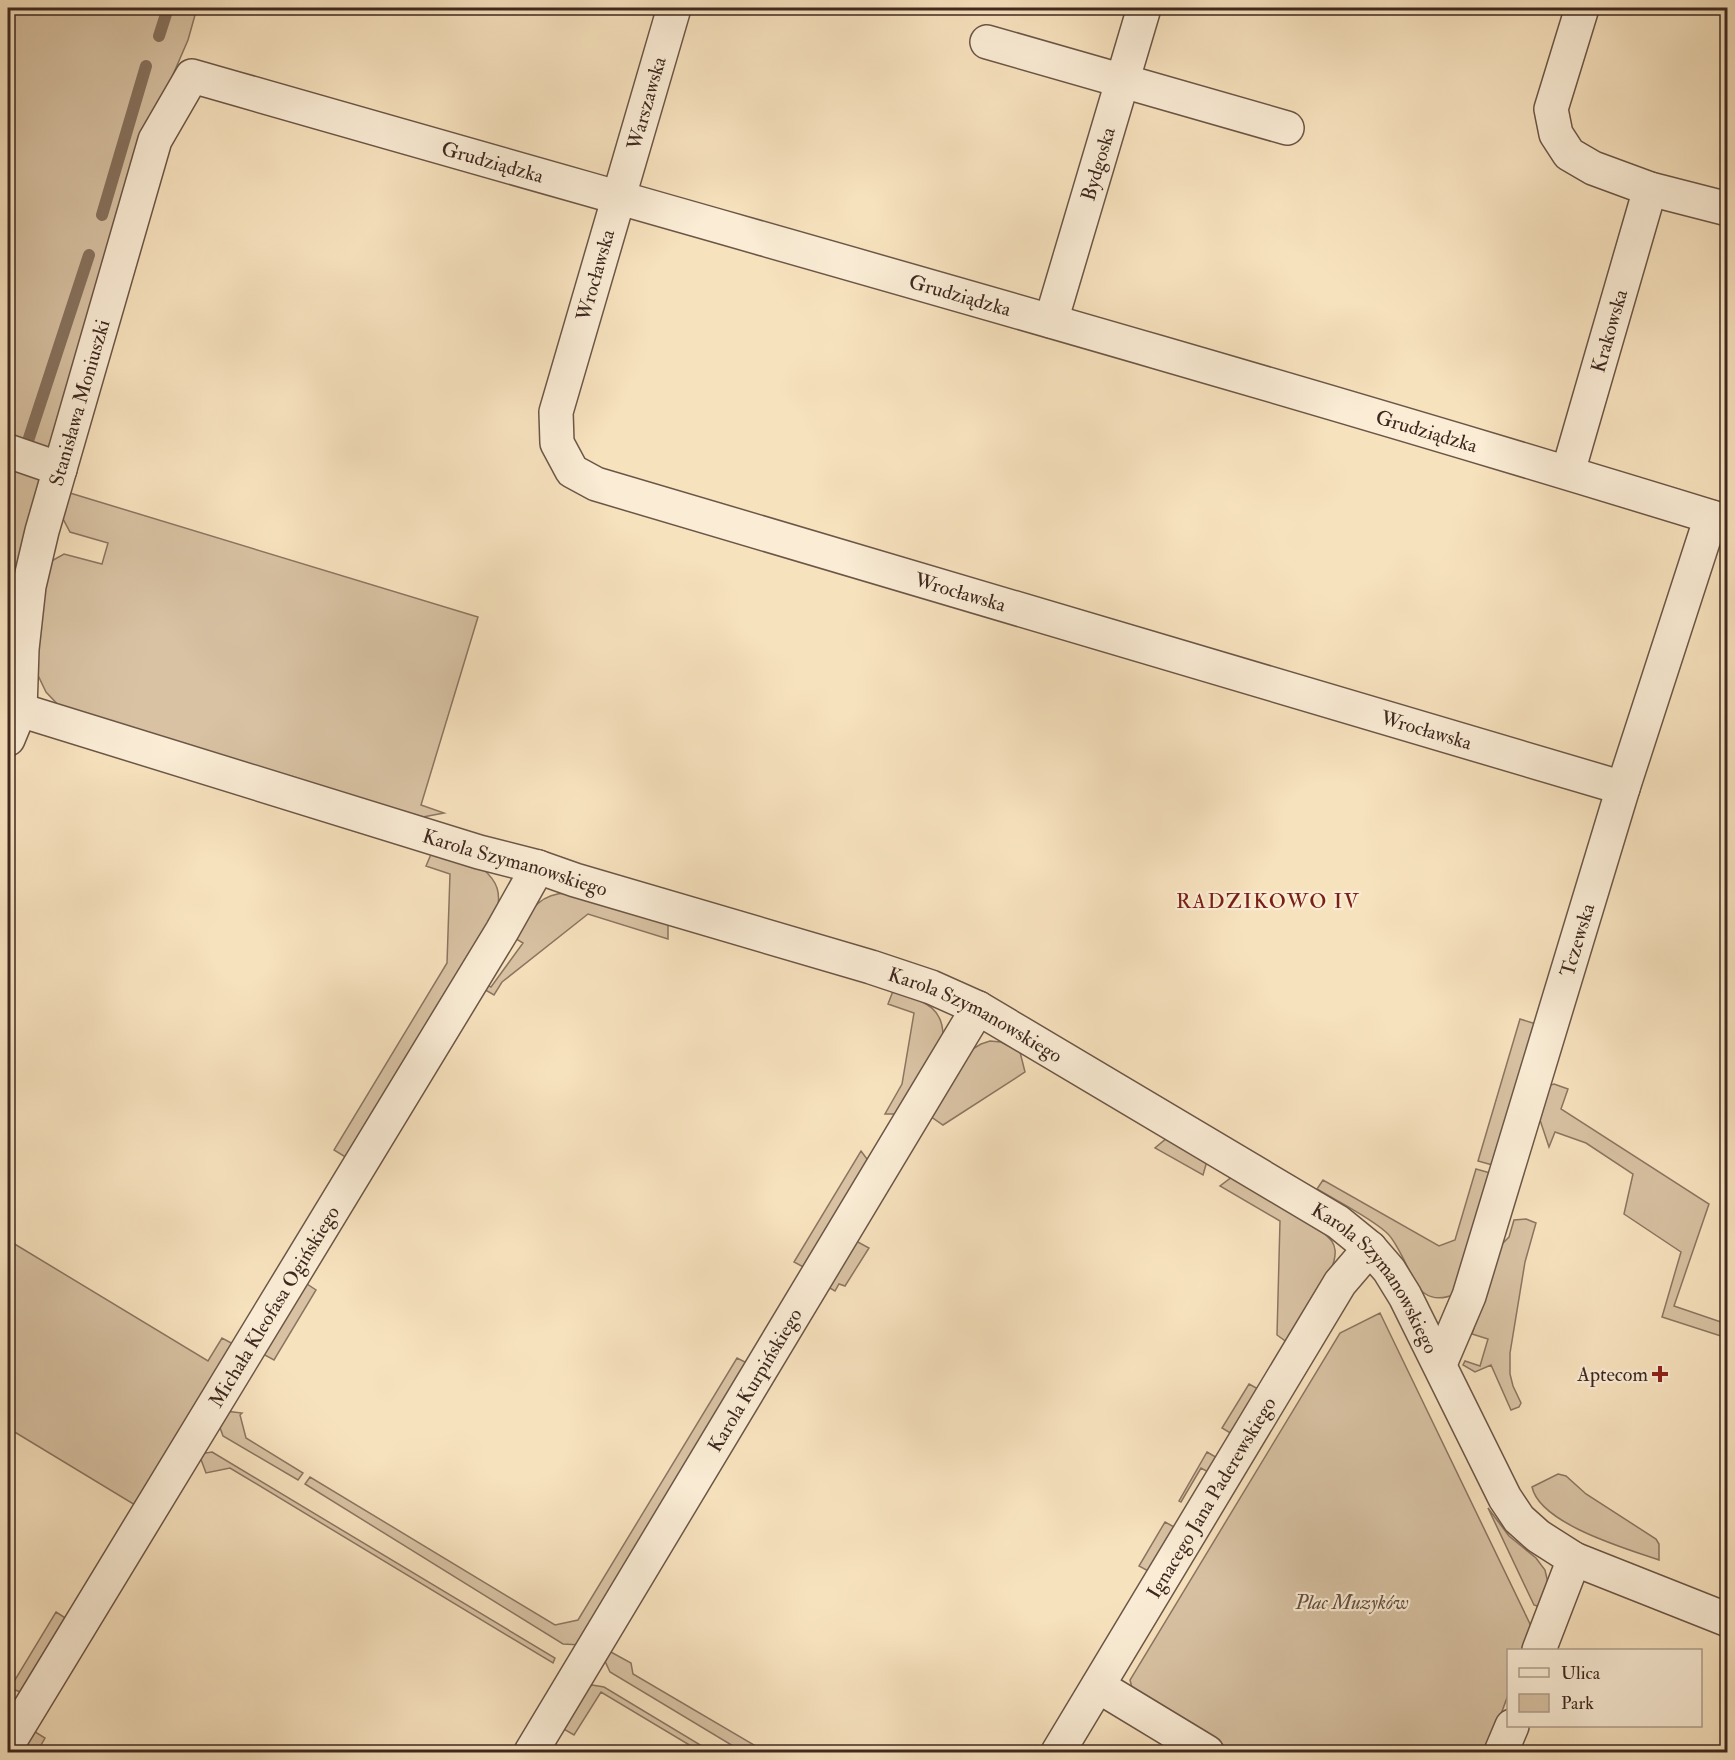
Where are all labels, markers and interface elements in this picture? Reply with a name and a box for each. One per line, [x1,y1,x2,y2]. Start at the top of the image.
street label: Warszawska [621,53,672,154]
street label: Bydgoska [1075,123,1121,204]
street label: Grudziądzka [439,136,547,189]
street label: Wrocławska [570,226,621,325]
street label: Grudziądzka [906,269,1015,322]
street label: Krakowska [1586,286,1633,375]
street label: Stanisława Moniuszki [44,317,116,489]
street label: Grudziądzka [1373,405,1481,459]
street label: Wrocławska [911,567,1010,618]
street label: Wrocławska [1377,705,1476,756]
street label: Karola Szymanowskiego [419,823,610,902]
district label: RADZIKOWO IV [1176,888,1360,915]
street label: Tczewska [1555,900,1601,980]
street label: Karola Szymanowskiego [885,962,1067,1068]
street label: Karola Szymanowskiego [1307,1197,1443,1358]
street label: Michała Kleofasa Ogińskiego [204,1201,345,1412]
street label: Karola Kurpińskiego [702,1304,808,1457]
place label: Aptecom [1576,1362,1648,1388]
marker: Aptecom [1653,1367,1667,1381]
street label: Ignacego Jana Paderewskiego [1141,1392,1282,1603]
park label: Plac Muzyków [1294,1590,1409,1615]
legend [1507,1649,1702,1727]
text: Ulica [1561,1662,1601,1685]
text: Park [1561,1692,1594,1715]

